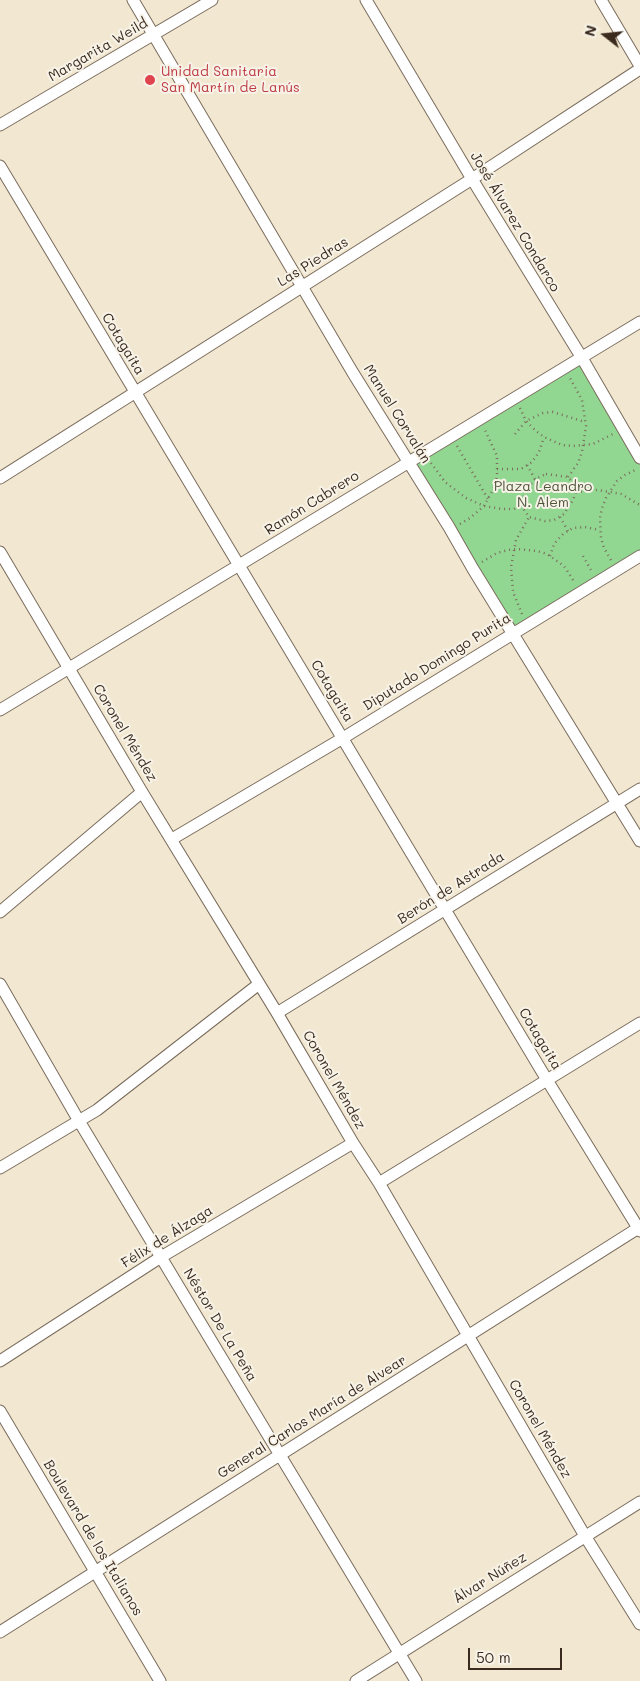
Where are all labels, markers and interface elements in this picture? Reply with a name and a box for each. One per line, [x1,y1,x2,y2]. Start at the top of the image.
north arrow [580,10,630,60]
street label: Margarita Weild [45,15,151,85]
text: N [579,23,601,38]
place label: Unidad Sanitaria San Martín de Lanús [161,64,300,96]
marker: Unidad Sanitaria San Martín de Lanús [143,73,157,87]
street label: José Álvarez Condarco [466,149,564,295]
street label: Las Piedras [274,234,352,290]
street label: Cotagaita [98,310,148,378]
street label: Manuel Corvalán [360,361,434,467]
street label: Ramón Cabrero [262,467,362,539]
park label: Plaza Leandro N. Alem [494,479,592,512]
street label: Diputado Domingo Purita [360,610,514,714]
street label: Cotagaita [307,657,357,725]
street label: Coronel Méndez [89,681,161,785]
street label: Berón de Astrada [394,848,508,928]
street label: Cotagaita [515,1005,565,1073]
street label: Coronel Méndez [299,1028,369,1132]
street label: Félix de Álzaga [118,1202,216,1272]
street label: Néstor De La Peña [180,1265,260,1385]
street label: General Carlos María de Alvear [214,1352,410,1482]
street label: Coronel Méndez [505,1377,575,1481]
street label: Boulevard de los Italianos [40,1457,146,1619]
street label: Álvar Núñez [450,1549,530,1607]
scale bar [470,1638,564,1670]
text: 50 m [476,1647,511,1667]

